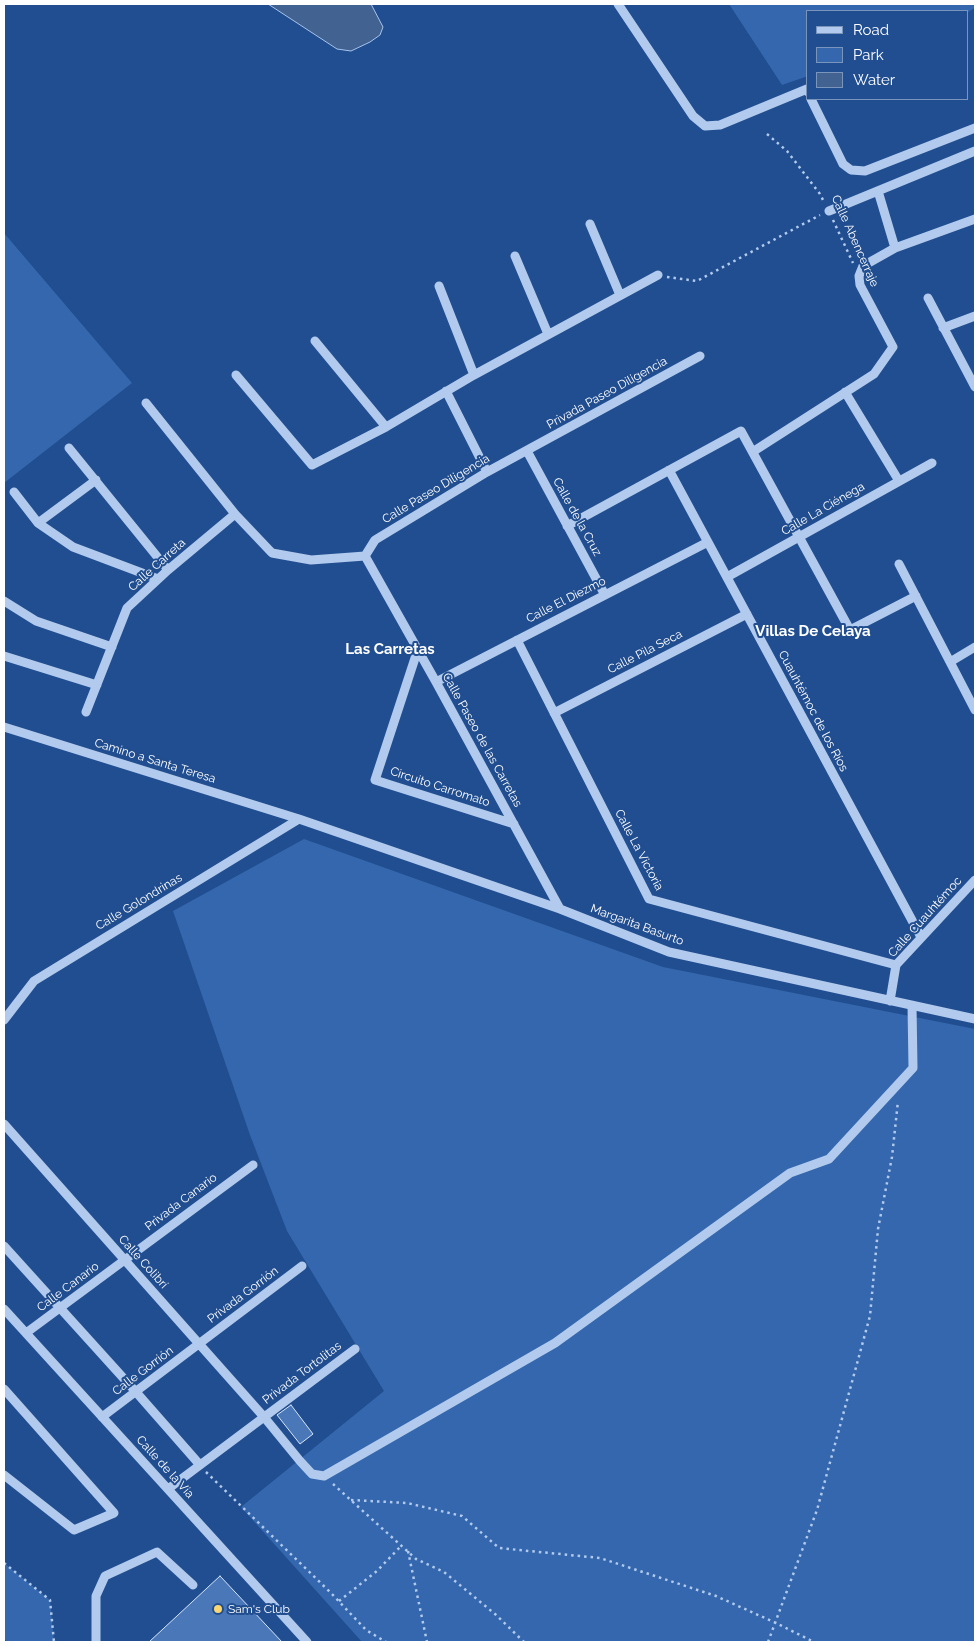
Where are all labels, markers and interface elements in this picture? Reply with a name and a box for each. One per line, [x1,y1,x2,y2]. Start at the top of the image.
legend [806,10,969,100]
text: Road [853,21,889,39]
text: Park [853,46,884,64]
text: Water [853,71,895,89]
street label: Calle Abencerraje [828,193,882,289]
street label: Privada Paseo Diligencia [544,354,670,432]
street label: Calle Paseo Diligencia [380,451,492,527]
street label: Calle de la Cruz [550,475,604,559]
street label: Calle La Ciénega [779,479,867,539]
street label: Calle Carreta [125,536,189,594]
street label: Calle El Diezmo [524,574,608,626]
district label: Villas De Celaya [755,622,871,640]
street label: Calle Pila Seca [605,627,685,677]
district label: Las Carretas [345,640,435,658]
street label: Cuauhtémoc de los Ríos [775,648,851,774]
street label: Calle Paseo de las Carretas [439,670,525,810]
street label: Camino a Santa Teresa [93,736,217,786]
street label: Circuito Carromato [388,764,492,810]
street label: Calle La Victoria [612,807,666,893]
street label: Calle Golondrinas [93,871,185,933]
street label: Calle Cuauhtémoc [885,874,965,960]
street label: Margarita Basurto [588,901,686,949]
street label: Privada Canario [142,1170,220,1234]
street label: Calle Colibrí [115,1232,171,1292]
street label: Calle Canario [34,1259,102,1315]
street label: Privada Gorrión [205,1264,281,1326]
street label: Privada Tortolitas [260,1339,344,1407]
street label: Calle Gorrión [110,1343,176,1399]
street label: Calle de la Vía [133,1433,197,1501]
place label: Sam's Club [228,1602,290,1616]
marker: Sam's Club [212,1603,224,1615]

